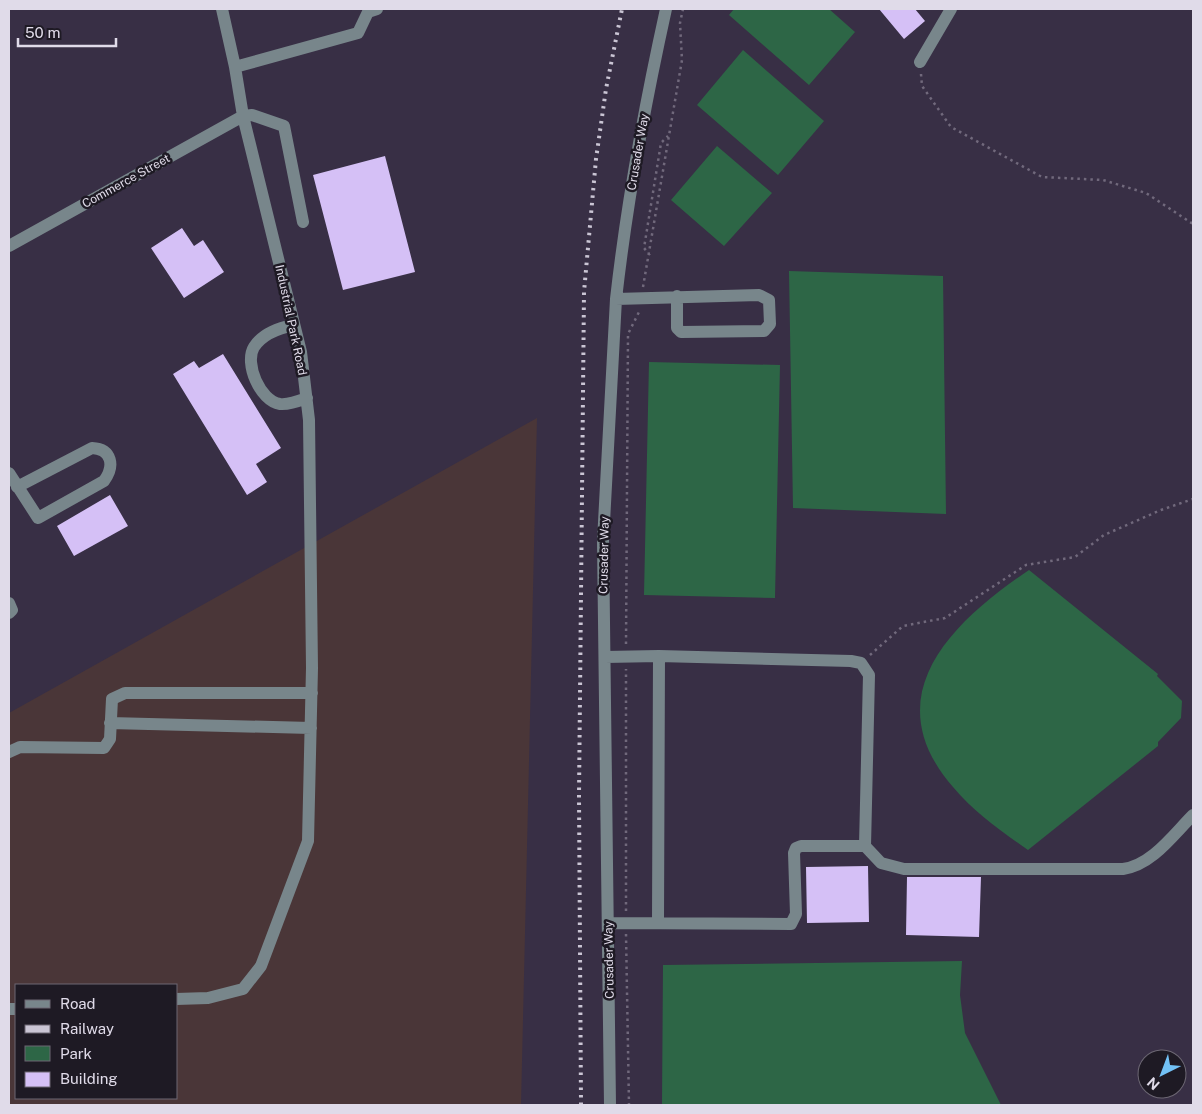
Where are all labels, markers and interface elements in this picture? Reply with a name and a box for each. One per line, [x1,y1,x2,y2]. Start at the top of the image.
scale bar [18,15,115,47]
text: 50 m [25,24,60,41]
street label: Crusader Way [624,112,652,191]
street label: Commerce Street [80,151,173,211]
street label: Industrial Park Road [272,263,310,377]
street label: Crusader Way [596,515,612,594]
street label: Crusader Way [601,920,617,999]
legend [15,984,178,1099]
text: Road [60,995,96,1012]
text: Railway [60,1020,114,1037]
text: Park [60,1045,92,1062]
north arrow [1137,1049,1187,1099]
text: Building [60,1070,118,1087]
text: N [1144,1074,1163,1093]

